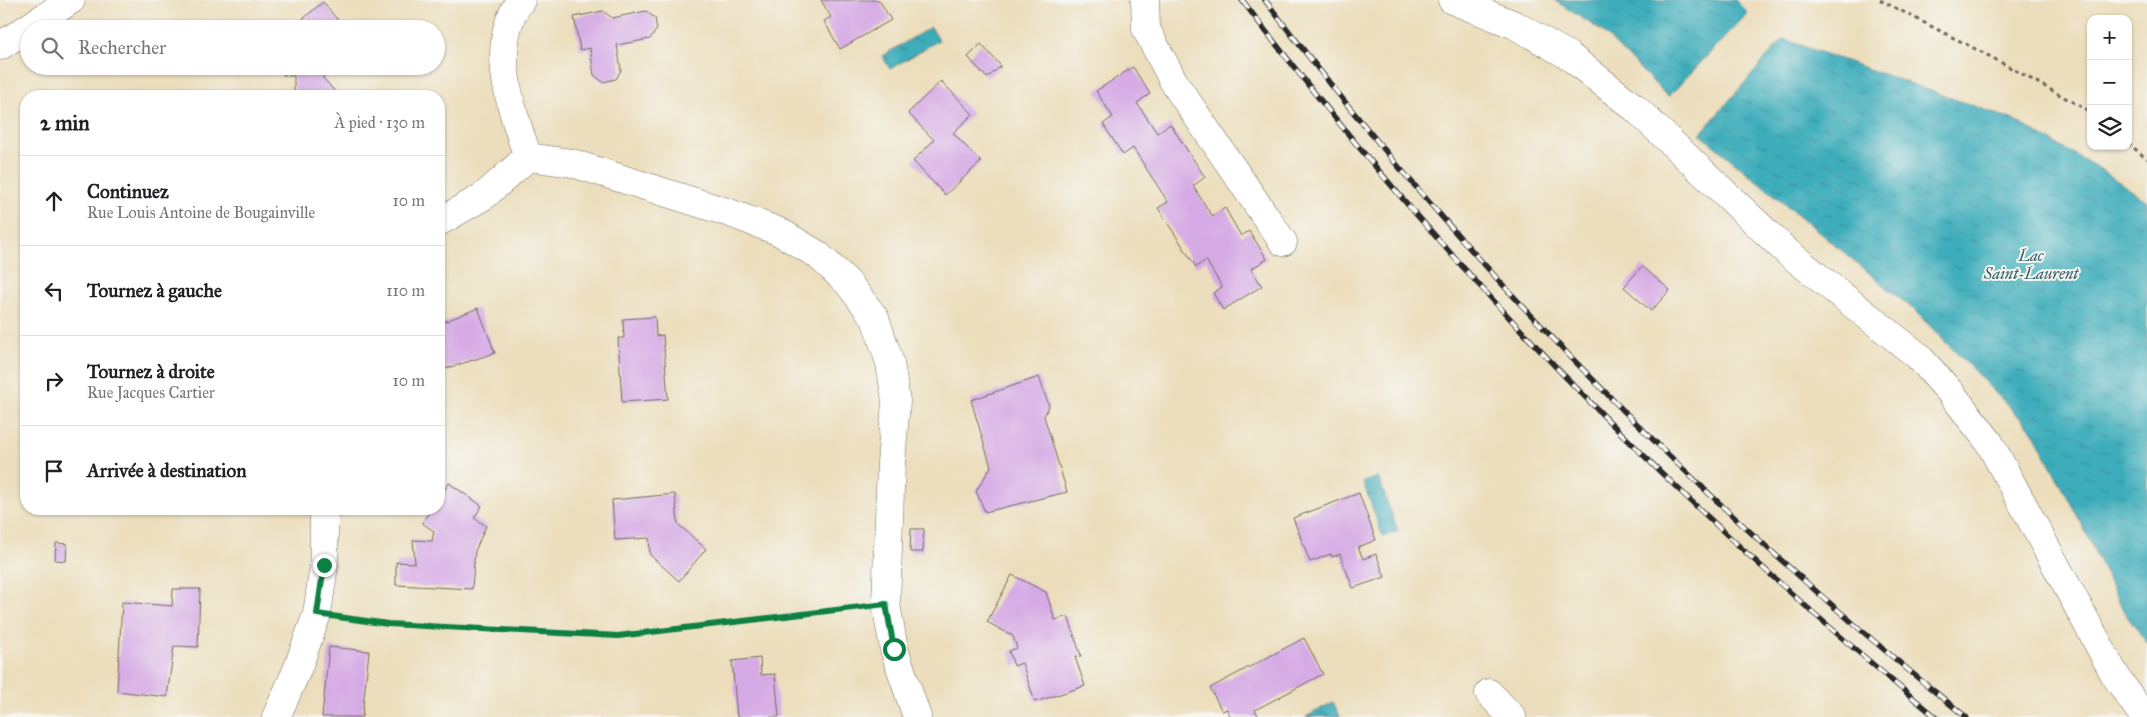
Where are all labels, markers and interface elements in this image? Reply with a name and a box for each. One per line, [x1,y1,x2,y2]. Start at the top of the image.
map controls [2087,15,2132,150]
button: + [2087,15,2132,60]
search box [20,20,445,75]
icon: search [38,34,66,62]
text: Rechercher [78,36,166,59]
button: − [2087,60,2132,105]
button: layers [2087,105,2132,150]
text: 2 min [40,110,90,136]
text: À pied · 130 m [334,113,425,132]
text: Continuez [87,180,169,203]
icon: ahead [40,187,68,215]
text: 10 m [393,191,425,210]
text: Rue Louis Antoine de Bougainville [87,203,315,222]
water label: Lac Saint-Laurent [1983,246,2079,283]
icon: left [40,277,68,305]
text: Tournez à gauche [87,279,222,302]
text: 110 m [386,281,425,300]
text: Tournez à droite [87,360,215,383]
icon: right [40,367,68,395]
text: 10 m [393,371,425,390]
text: Rue Jacques Cartier [87,383,215,402]
icon: arrive [40,457,68,485]
text: Arrivée à destination [87,459,246,482]
route end [313,554,336,577]
route start [883,638,906,661]

